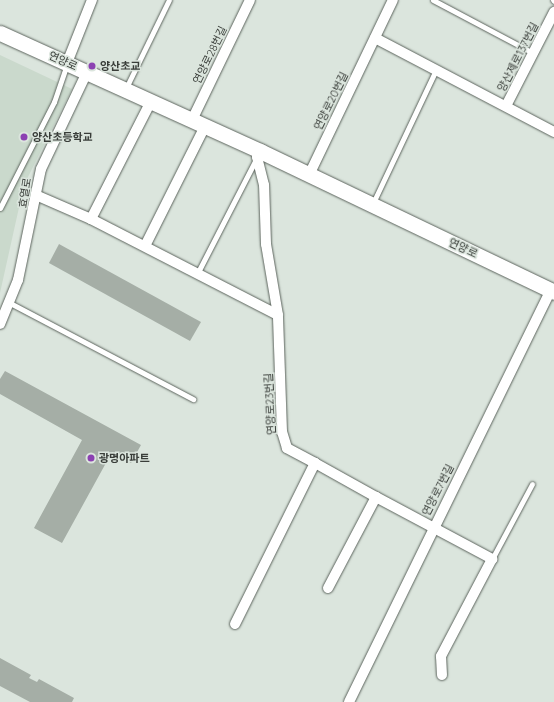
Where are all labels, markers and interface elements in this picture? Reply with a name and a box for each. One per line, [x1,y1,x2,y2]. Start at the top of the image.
street label: 양산제로137번길 [495,20,541,94]
street label: 연양로28번길 [190,24,230,86]
street label: 연양로 [46,49,80,73]
place label: 양산초교 [100,59,140,73]
marker: 양산초교 [87,61,97,71]
street label: 연양로20번길 [311,70,351,132]
place label: 양산초등학교 [32,130,93,144]
marker: 양산초등학교 [19,132,29,142]
street label: 효열로 [16,177,34,209]
street label: 연양로 [446,236,480,260]
street label: 연양로23번길 [262,372,278,436]
place label: 광명아파트 [99,451,150,465]
marker: 광명아파트 [86,453,96,463]
street label: 연양로7번길 [419,462,457,518]

